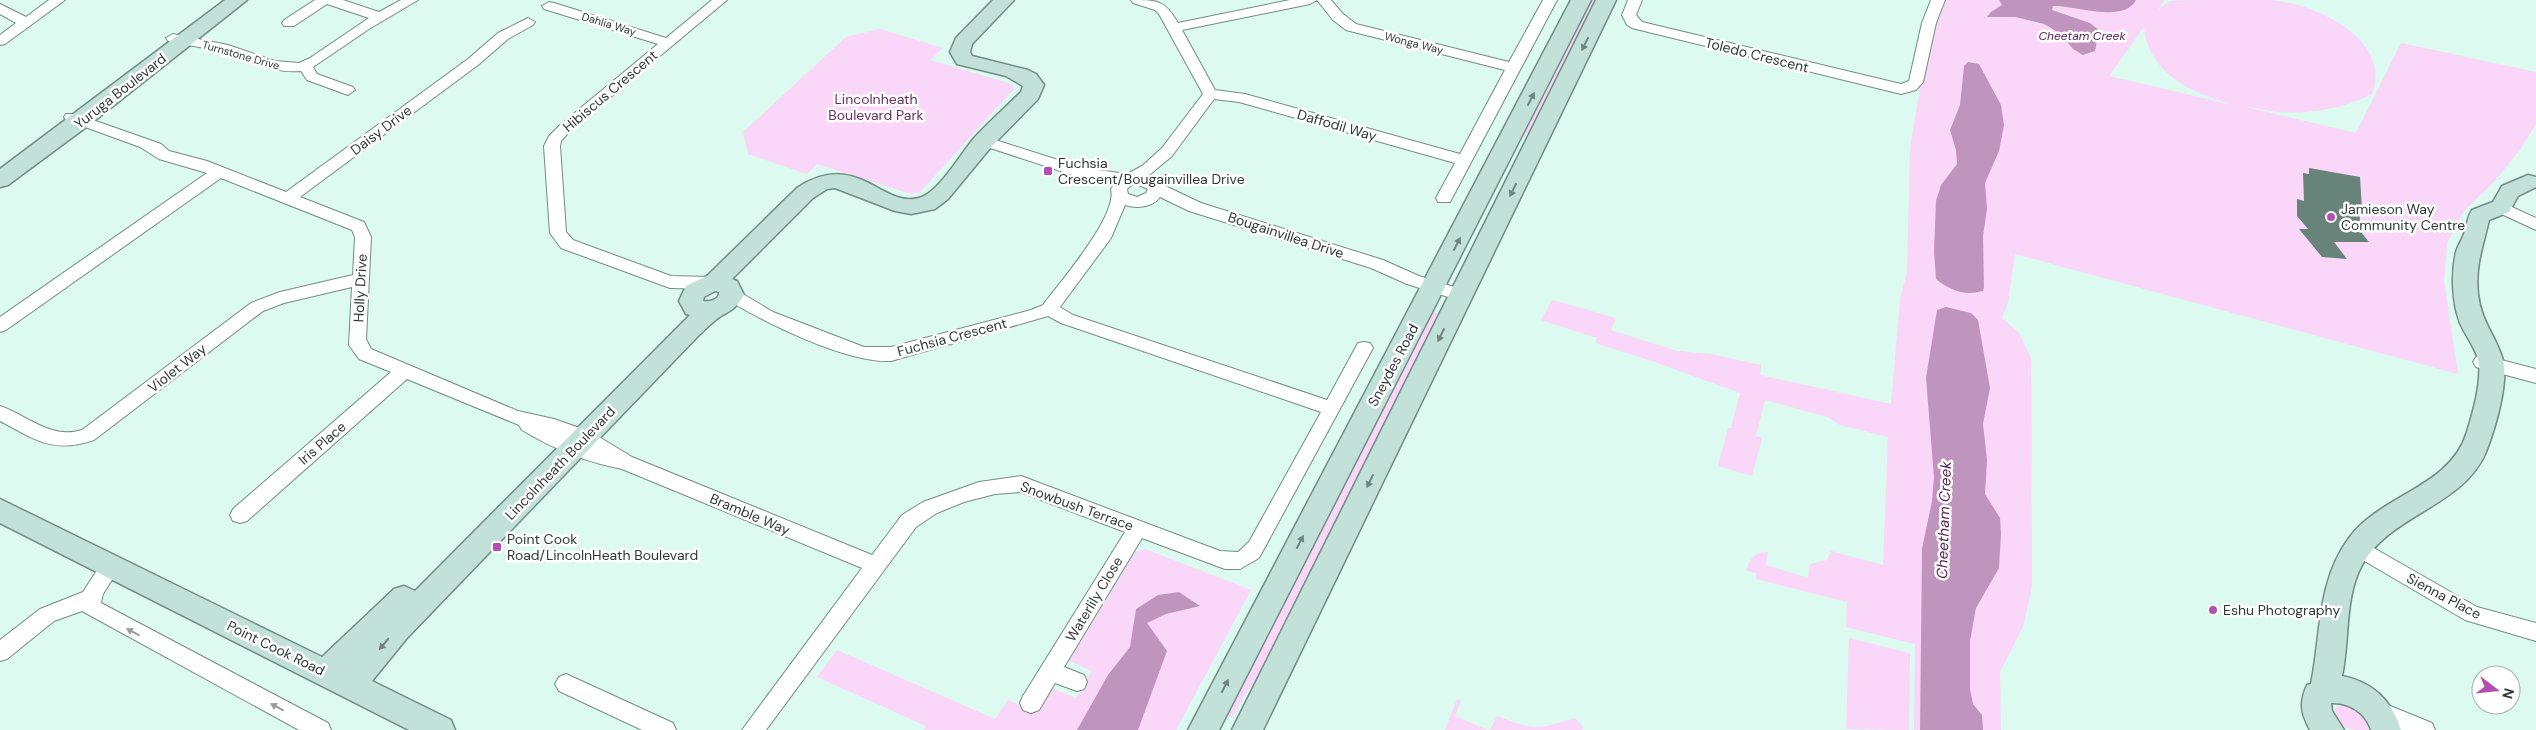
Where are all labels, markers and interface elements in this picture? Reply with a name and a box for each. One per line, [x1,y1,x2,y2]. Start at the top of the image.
street label: Dahlia Way [580,9,638,39]
water label: Cheetam Creek [2038,28,2126,44]
street label: Wonga Way [1383,29,1445,57]
street label: Toledo Crescent [1703,33,1811,77]
street label: Turnstone Drive [201,37,281,73]
one-way arrow [1581,37,1589,51]
street label: Hibiscus Crescent [559,46,661,136]
street label: Yuruga Boulevard [70,49,170,133]
park label: Lincolnheath Boulevard Park [828,90,924,124]
one-way arrow [1527,92,1535,106]
street label: Daisy Drive [347,101,415,159]
street label: Daffodil Way [1295,105,1379,145]
place label: Fuchsia Crescent/Bougainvillea Drive [1058,154,1245,188]
marker: Fuchsia Crescent/Bougainvillea Drive [1042,165,1054,177]
one-way arrow [1509,182,1517,197]
place label: Jamieson Way Community Centre [2341,200,2465,234]
street label: Bougainvillea Drive [1226,208,1346,262]
marker: Jamieson Way Community Centre [2325,211,2337,223]
one-way arrow [1453,236,1461,251]
street label: Holly Drive [349,253,371,323]
street label: Fuchsia Crescent [895,314,1009,360]
street label: Sneydes Road [1364,321,1422,409]
one-way arrow [1437,328,1445,343]
street label: Violet Way [144,339,210,396]
street label: Lincolnheath Boulevard [501,402,619,524]
street label: Iris Place [294,417,350,469]
water label: Cheetham Creek [1932,461,1956,579]
one-way arrow [1365,474,1373,488]
street label: Snowbush Terrace [1018,477,1136,535]
street label: Bramble Way [707,489,793,539]
place label: Point Cook Road/LincolnHeath Boulevard [507,530,698,564]
one-way arrow [1296,535,1304,549]
marker: Point Cook Road/LincolnHeath Boulevard [491,541,503,553]
street label: Waterlily Close [1061,553,1127,645]
street label: Sienna Place [2404,569,2484,623]
place label: Eshu Photography [2223,601,2340,619]
marker: Eshu Photography [2207,604,2219,616]
street label: Point Cook Road [224,617,328,679]
one-way arrow [126,628,140,636]
one-way arrow [378,638,390,650]
north arrow [2471,665,2521,715]
one-way arrow [1221,679,1229,694]
text: N [2498,686,2519,701]
one-way arrow [270,703,284,711]

